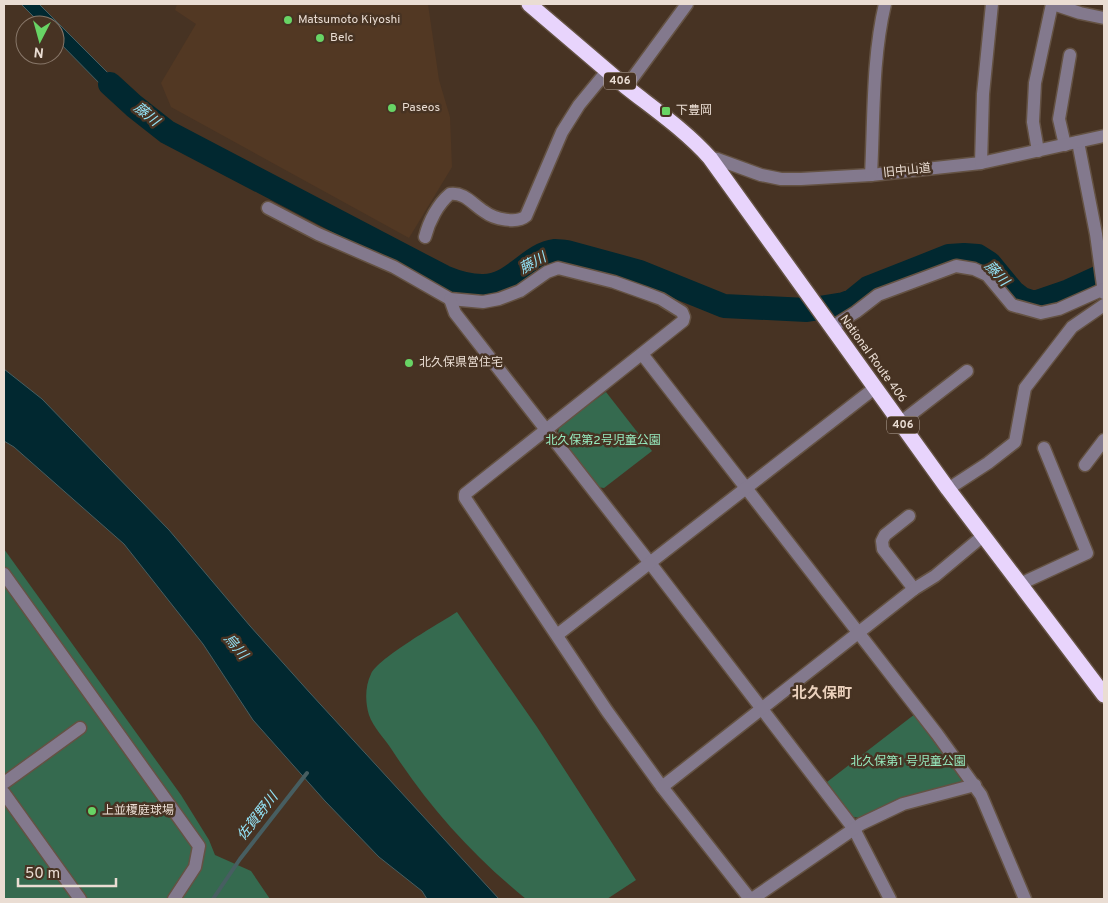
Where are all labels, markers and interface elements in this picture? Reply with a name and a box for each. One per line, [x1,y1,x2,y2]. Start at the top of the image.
place label: Matsumoto Kiyoshi [298,12,400,28]
marker: Matsumoto Kiyoshi [282,14,294,26]
north arrow [15,15,65,65]
place label: Belc [330,30,354,46]
marker: Belc [314,32,326,44]
text: N [33,42,45,60]
road number: 406 [604,72,636,90]
water label: 藤川 [130,100,164,132]
place label: Paseos [402,100,440,116]
marker: Paseos [386,102,398,114]
place label: 下豊岡 [676,103,712,119]
marker: 下豊岡 [660,105,672,117]
street label: 旧中山道 [882,161,932,181]
water label: 藤川 [517,249,551,278]
water label: 藤川 [980,258,1013,291]
street label: National Route 406 [836,312,910,406]
place label: 北久保県営住宅 [419,355,503,371]
marker: 北久保県営住宅 [403,357,415,369]
road number: 406 [887,416,919,434]
park label: 北久保第2号児童公園 [545,433,661,449]
water label: 烏川 [219,631,252,665]
district label: 北久保町 [792,685,852,704]
park label: 北久保第1 号児童公園 [850,754,966,770]
water label: 佐賀野川 [234,788,283,844]
place label: 上並榎庭球場 [102,803,174,819]
marker: 上並榎庭球場 [86,805,98,817]
scale bar [18,856,115,888]
text: 50 m [25,865,60,884]

